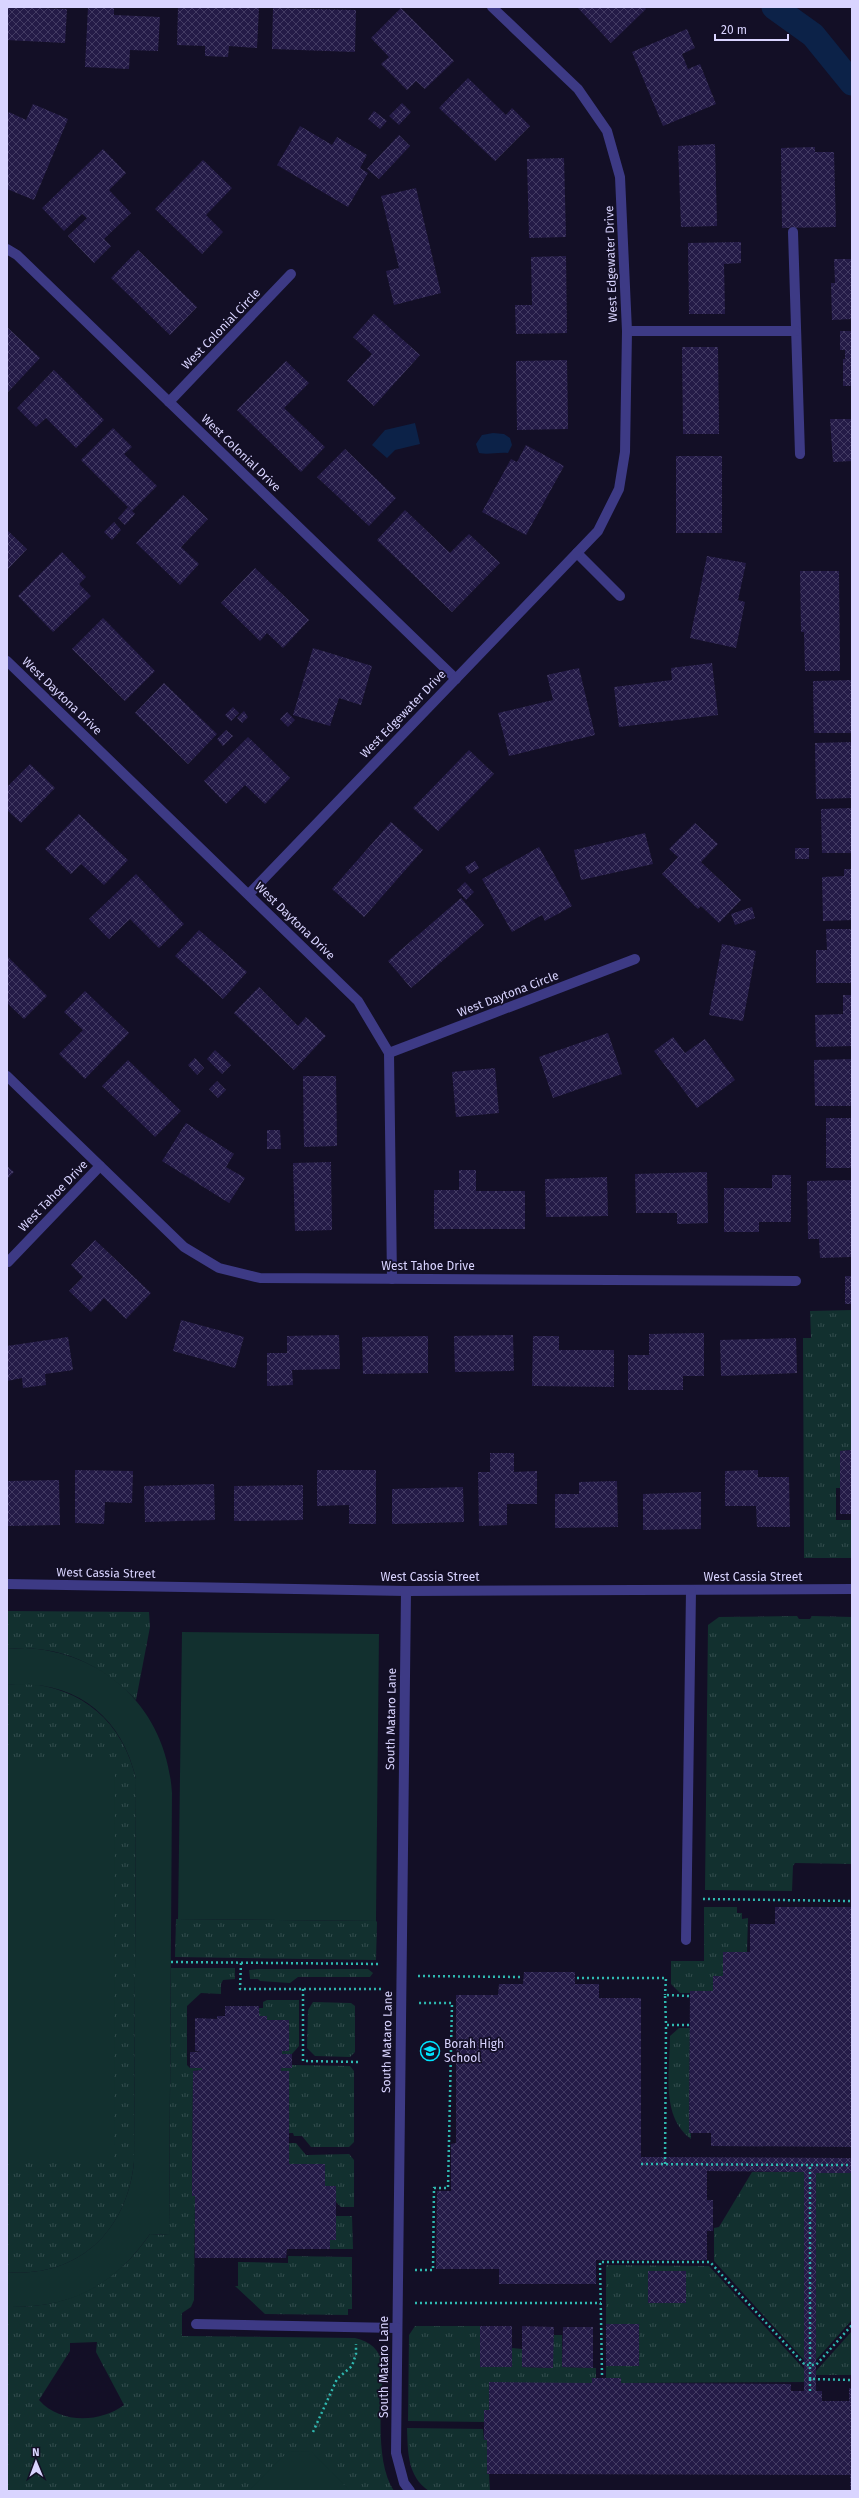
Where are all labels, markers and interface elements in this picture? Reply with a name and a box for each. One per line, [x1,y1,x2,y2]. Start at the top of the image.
scale bar [715,16,788,42]
text: 20 m [721,23,747,37]
street label: West Edgewater Drive [602,205,620,323]
street label: West Colonial Circle [179,286,263,372]
street label: West Colonial Drive [198,411,284,495]
street label: West Daytona Drive [19,654,105,738]
street label: West Edgewater Drive [357,667,449,761]
street label: West Daytona Drive [252,879,338,963]
street label: West Daytona Circle [455,968,561,1020]
street label: West Tahoe Drive [15,1158,91,1234]
street label: West Tahoe Drive [381,1259,475,1273]
street label: West Cassia Street [56,1565,156,1581]
street label: West Cassia Street [380,1570,480,1584]
street label: West Cassia Street [703,1570,803,1584]
street label: South Mataro Lane [383,1668,399,1770]
street label: South Mataro Lane [379,1991,395,2093]
place label: Borah High School [444,2037,504,2065]
school or university icon: Borah High School [419,2040,441,2062]
street label: South Mataro Lane [377,2316,391,2418]
north arrow [16,2442,56,2482]
text: N [32,2446,40,2459]

